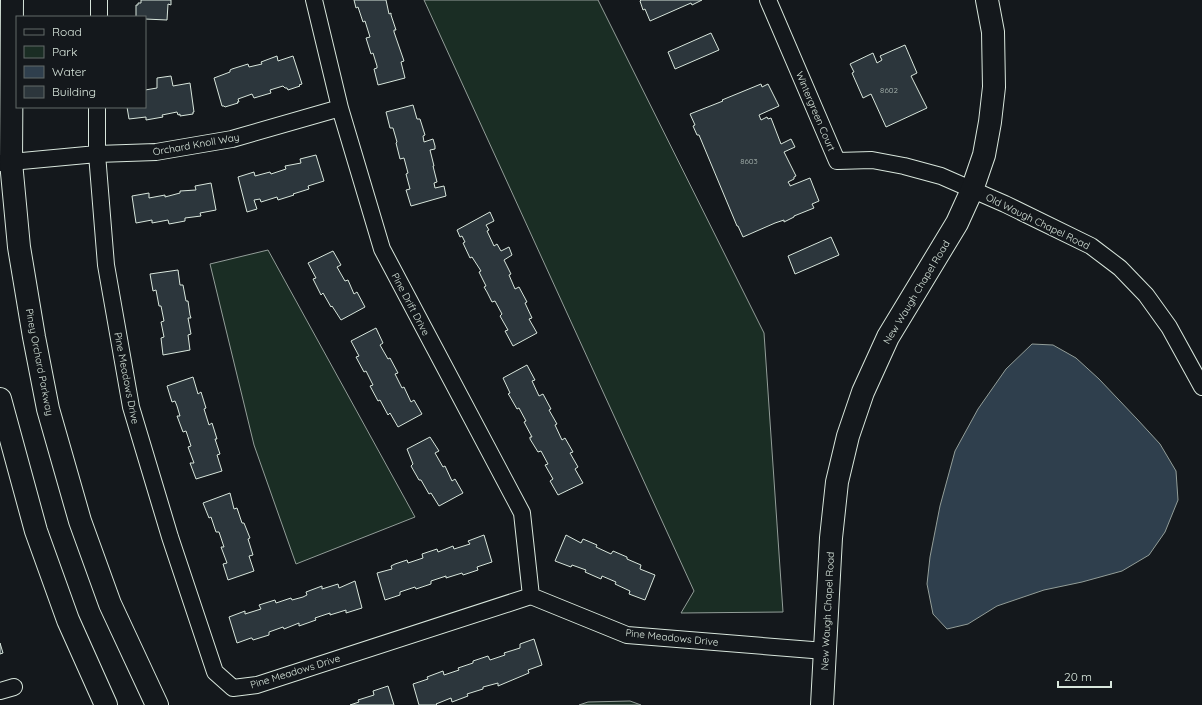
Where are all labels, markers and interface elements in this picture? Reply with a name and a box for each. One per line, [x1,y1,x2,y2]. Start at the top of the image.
legend [16,16,146,108]
text: Road [52,24,82,39]
text: Park [52,44,77,59]
text: Water [52,64,87,79]
street label: Wintergreen Court [793,69,838,154]
text: Building [52,84,96,99]
house number: 8602 [880,85,898,95]
street label: Orchard Knoll Way [152,130,240,159]
house number: 8603 [740,156,758,166]
street label: Old Waugh Chapel Road [984,191,1092,252]
street label: New Waugh Chapel Road [880,238,953,347]
street label: Pine Drift Drive [389,271,433,338]
street label: Piney Orchard Parkway [23,307,56,417]
street label: Pine Meadows Drive [111,331,142,425]
street label: New Waugh Chapel Road [818,551,837,671]
street label: Pine Meadows Drive [625,626,719,649]
street label: Pine Meadows Drive [249,652,342,691]
scale bar [1058,663,1111,689]
text: 20 m [1064,669,1092,684]

